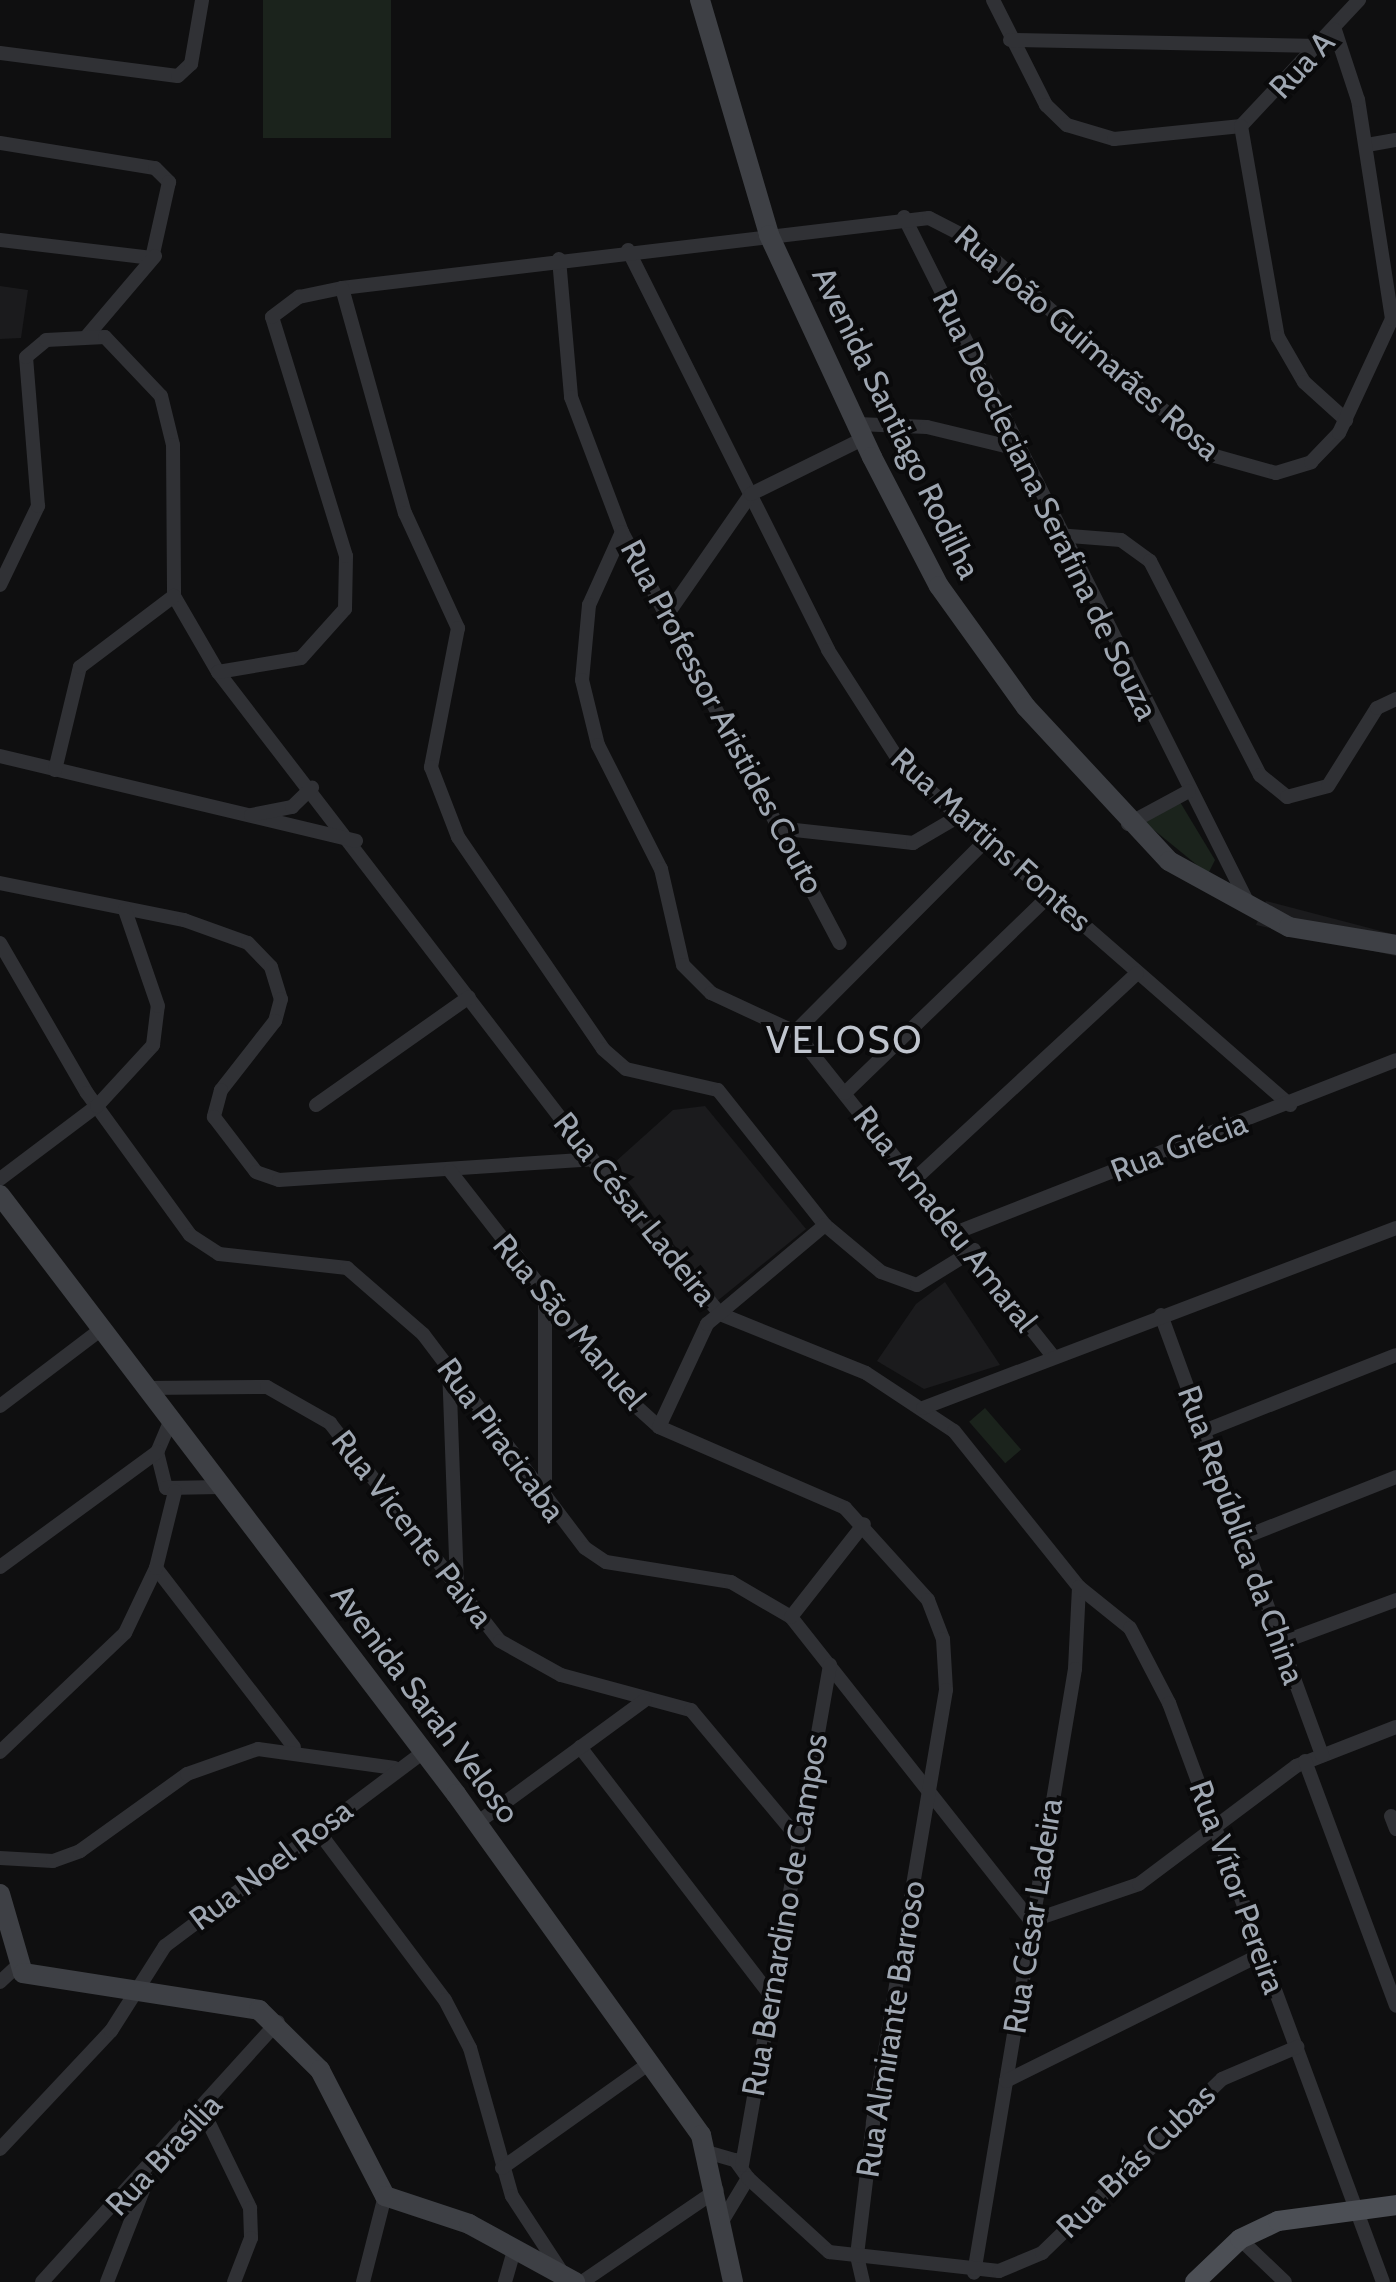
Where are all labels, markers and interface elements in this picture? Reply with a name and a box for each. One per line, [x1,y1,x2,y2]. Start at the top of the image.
street label: Rua A [1261,23,1343,107]
street label: Rua João Guimarães Rosa [947,217,1227,469]
street label: Avenida Santiago Rodilha [804,261,988,585]
street label: Rua Deocleciana Serafina de Souza [924,284,1166,726]
street label: Rua Professor Aristides Couto [612,533,832,901]
street label: Rua Martins Fontes [883,740,1099,940]
district label: VELOSO [766,1017,924,1063]
street label: Rua Amadeu Amaral [845,1099,1045,1339]
street label: Rua Grécia [1106,1104,1252,1190]
street label: Rua César Ladeira [545,1105,725,1313]
street label: Rua São Manuel [485,1227,653,1417]
street label: Rua Piracicaba [429,1351,573,1529]
street label: Rua República da China [1169,1381,1313,1689]
street label: Rua Vicente Paiva [323,1423,501,1635]
street label: Avenida Sarah Veloso [323,1577,527,1831]
street label: Rua Bernardino de Campos [734,1731,836,2099]
street label: Rua Vítor Pereira [1181,1775,1293,1999]
street label: Rua Noel Rosa [182,1791,360,1939]
street label: Rua César Ladeira [995,1796,1071,2036]
street label: Rua Almirante Barroso [849,1878,933,2180]
street label: Rua Brás Cubas [1049,2076,1223,2246]
street label: Rua Brasília [98,2086,230,2224]

